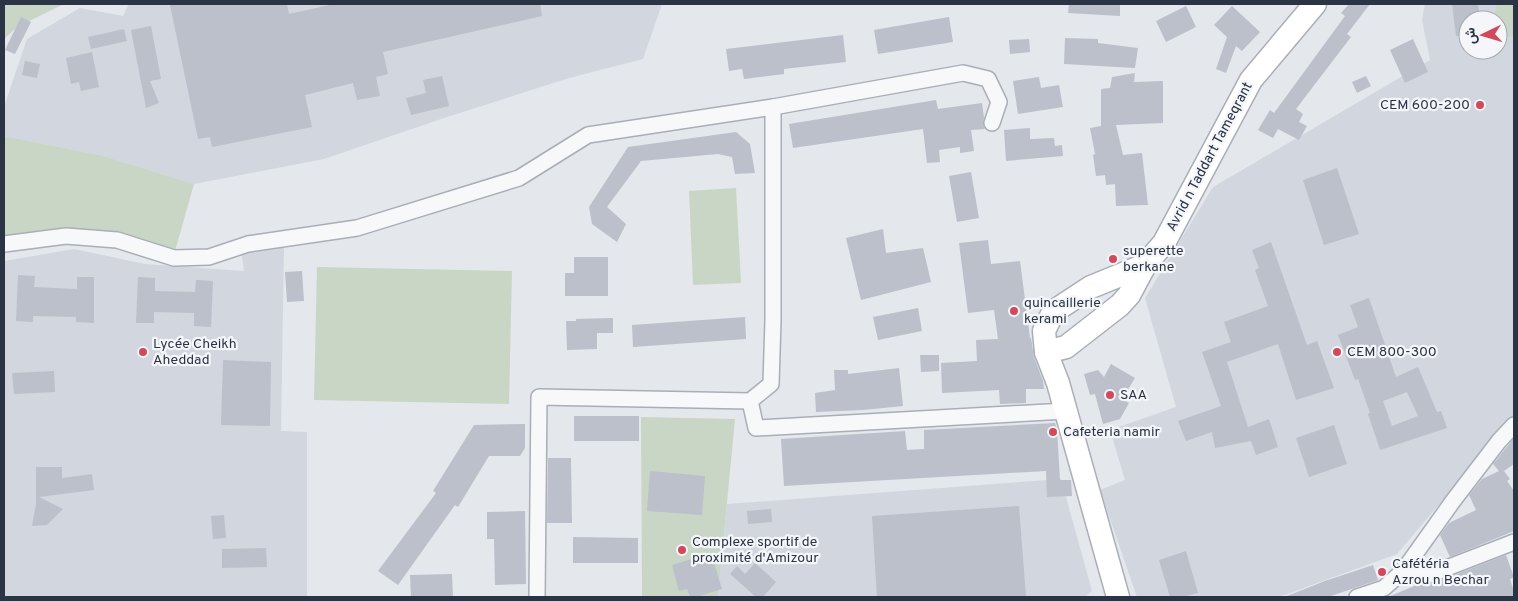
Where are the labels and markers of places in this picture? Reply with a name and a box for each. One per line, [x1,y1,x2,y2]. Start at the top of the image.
place label: CEM 600-200 [1380,97,1470,114]
marker: CEM 600-200 [1474,99,1486,111]
place label: superette berkane [1123,243,1183,276]
marker: superette berkane [1107,253,1119,265]
place label: quincaillerie kerami [1024,295,1101,328]
marker: quincaillerie kerami [1008,305,1020,317]
place label: Lycée Cheikh Aheddad [153,336,237,369]
place label: CEM 800-300 [1347,344,1437,361]
marker: Lycée Cheikh Aheddad [137,346,149,358]
marker: CEM 800-300 [1331,346,1343,358]
place label: SAA [1120,387,1147,404]
marker: SAA [1104,389,1116,401]
place label: Cafeteria namir [1063,424,1160,441]
marker: Cafeteria namir [1047,426,1059,438]
place label: Complexe sportif de proximité d'Amizour [692,534,819,567]
marker: Complexe sportif de proximité d'Amizour [676,544,688,556]
place label: Cafétéria Azrou n Bechar [1392,556,1489,589]
marker: Cafétéria Azrou n Bechar [1376,566,1388,578]

